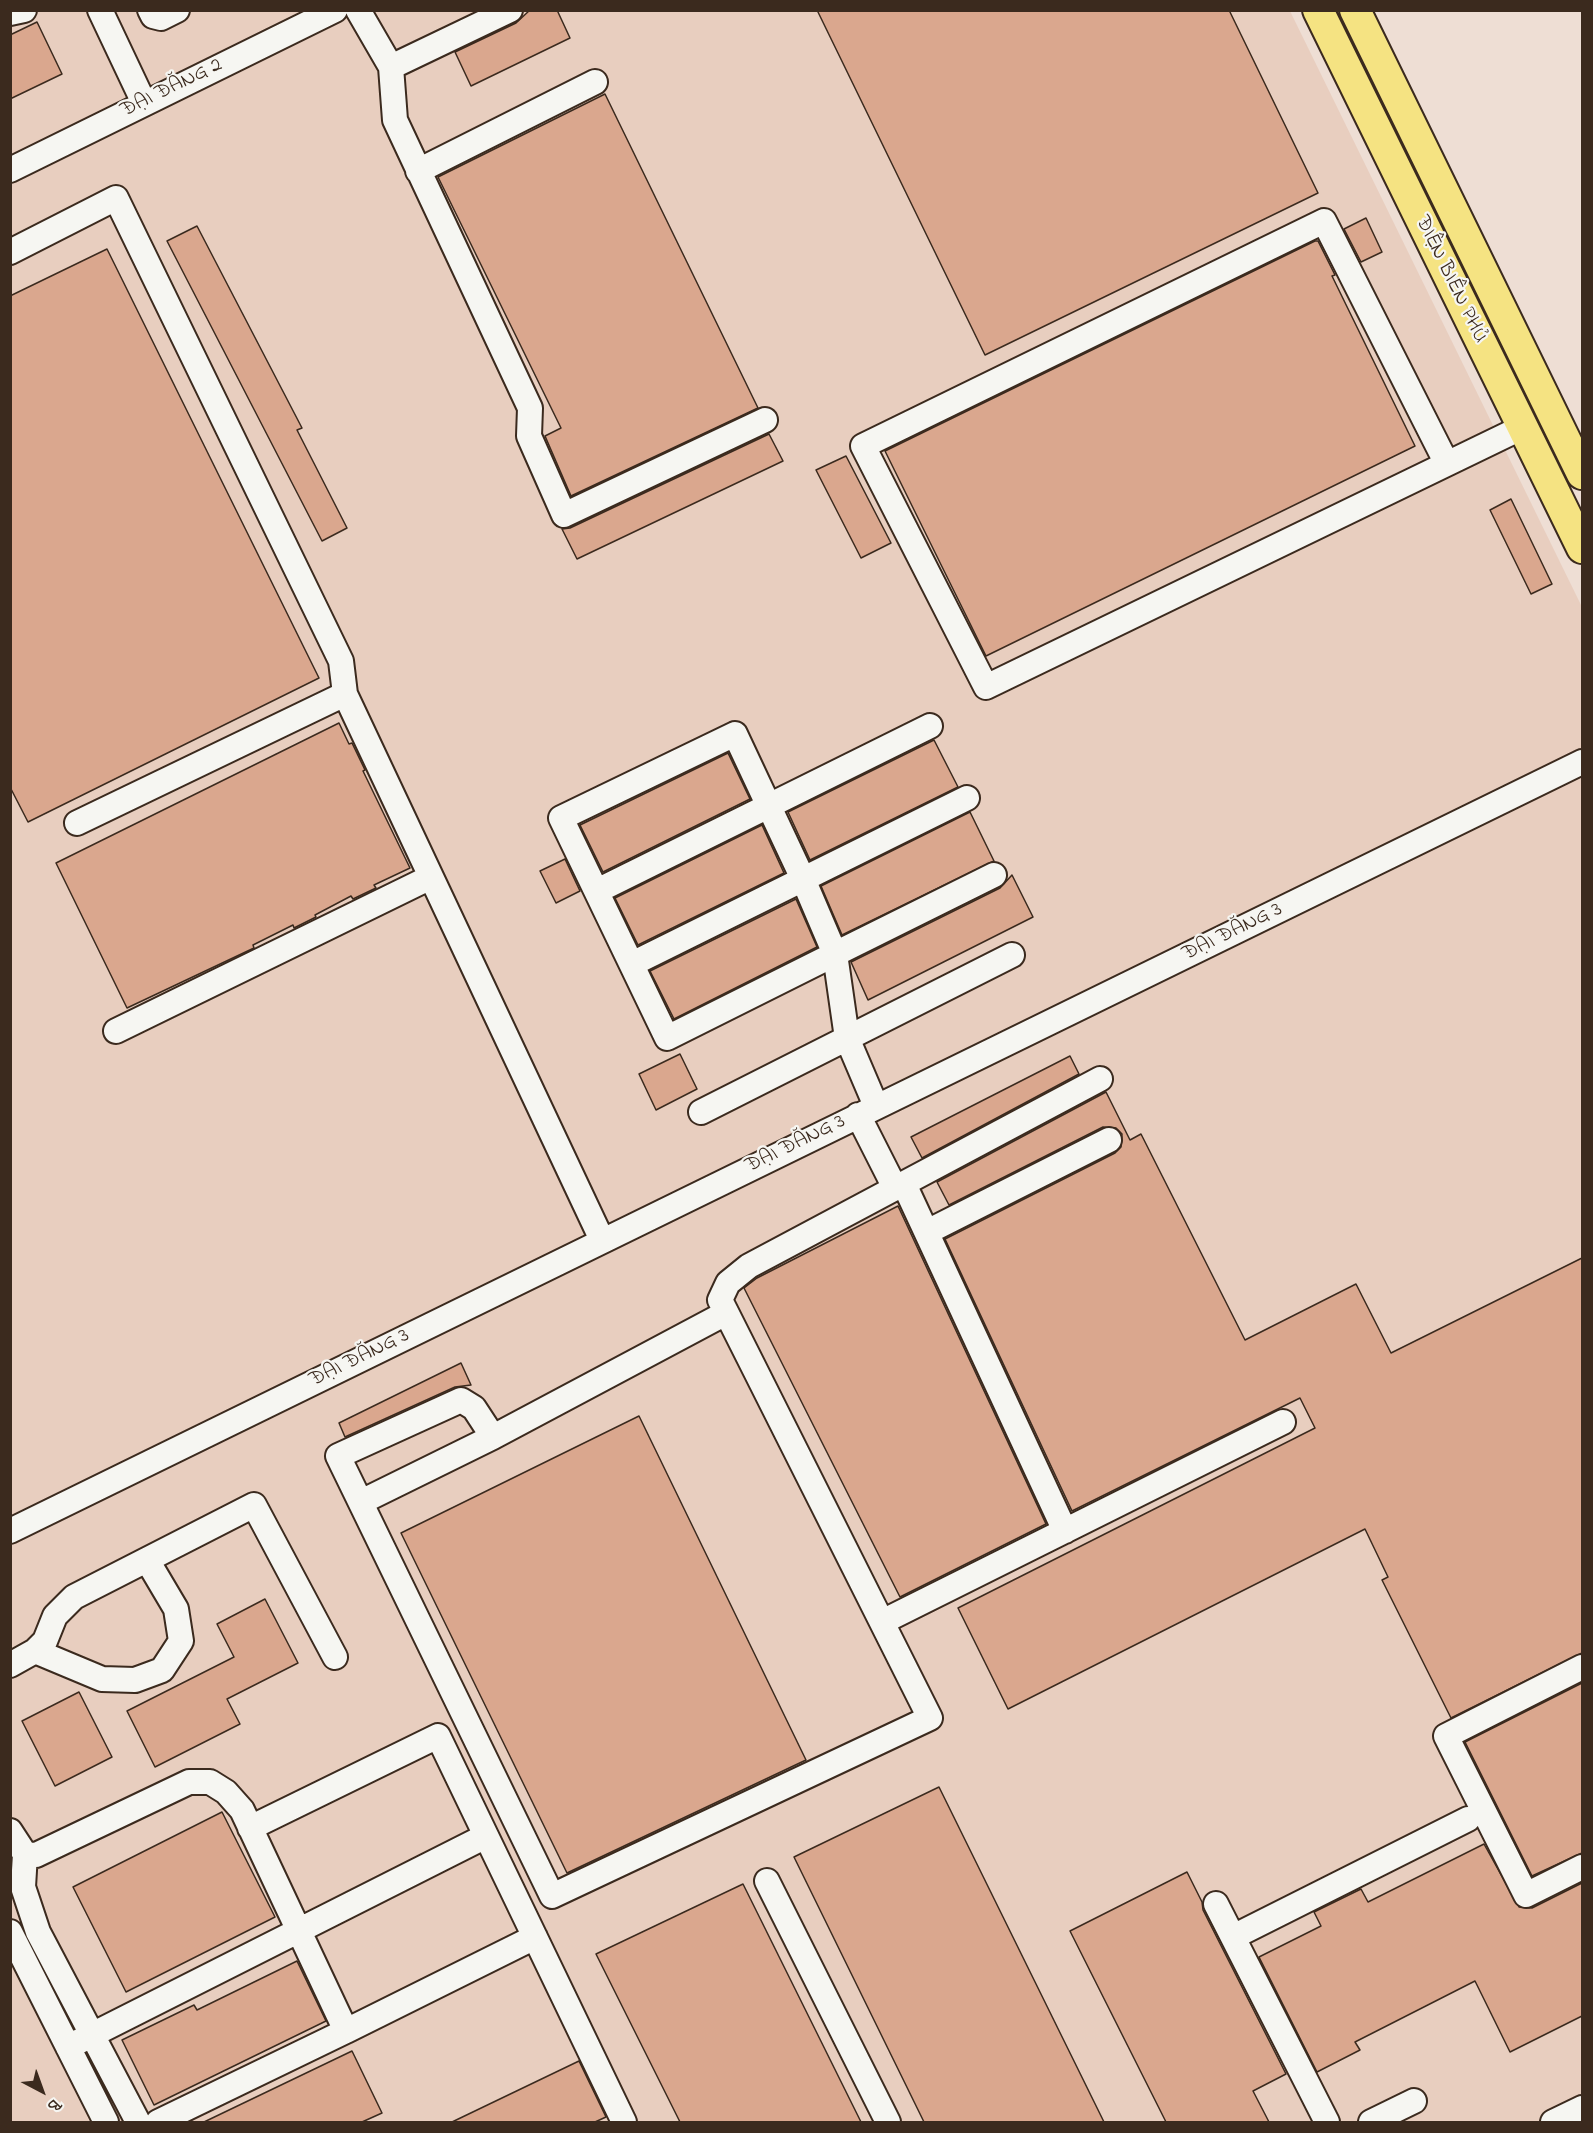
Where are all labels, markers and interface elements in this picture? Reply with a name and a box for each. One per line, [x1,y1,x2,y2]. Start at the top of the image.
street label: ĐẠI ĐĂNG 2 [117,54,227,124]
street label: ĐIỆN BIÊN PHỦ [1408,212,1492,348]
street label: ĐẠI ĐĂNG 3 [1179,898,1287,968]
street label: ĐẠI ĐĂNG 3 [742,1110,850,1180]
street label: ĐẠI ĐĂNG 3 [306,1324,414,1394]
north arrow [12,2061,72,2121]
text: B [42,2092,66,2117]

